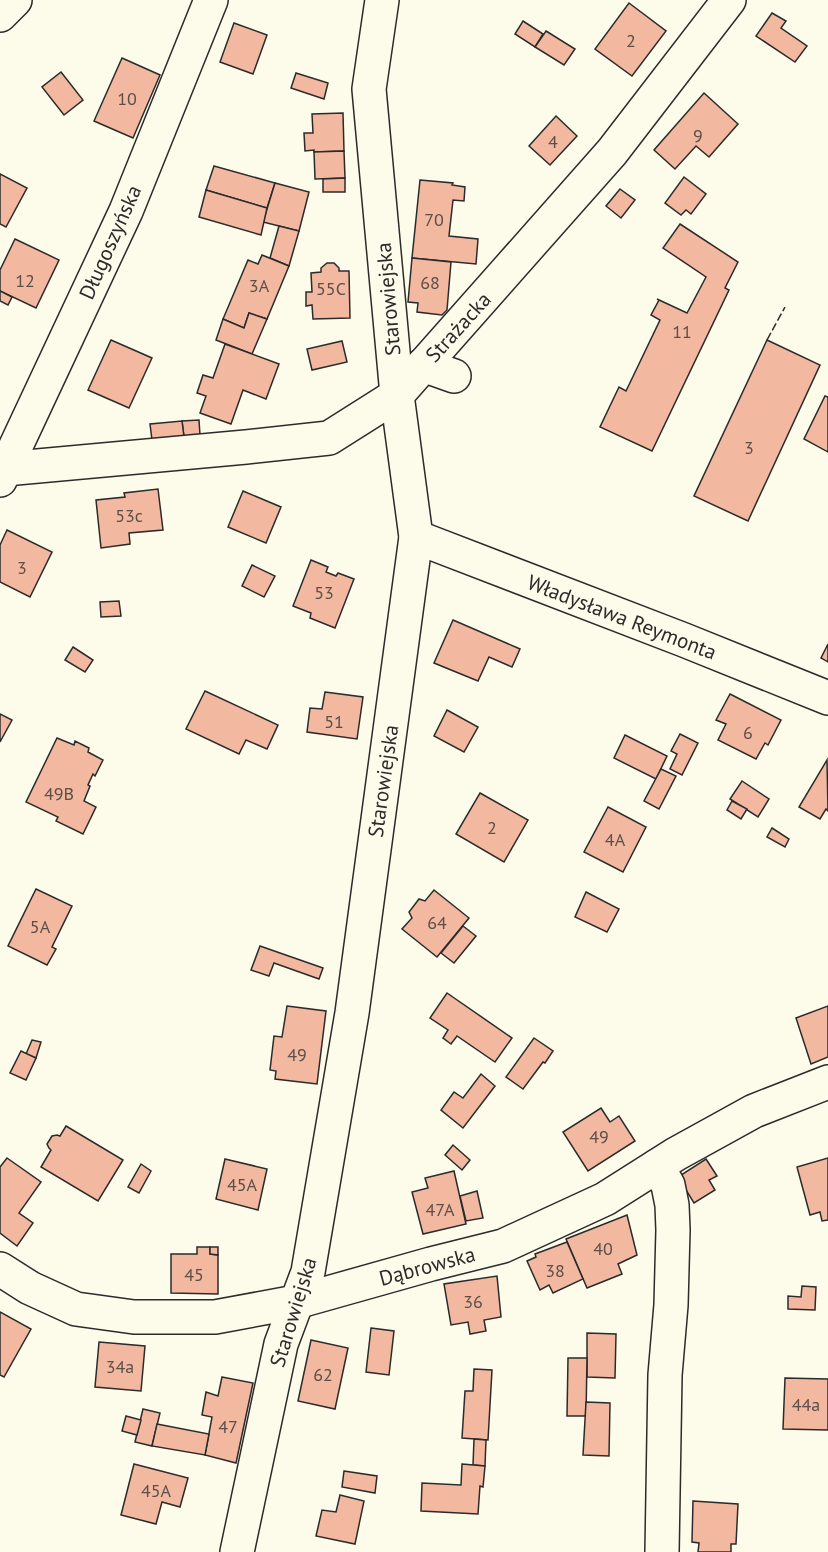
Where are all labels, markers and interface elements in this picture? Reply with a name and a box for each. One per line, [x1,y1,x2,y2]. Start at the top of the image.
house number: 2 [626,29,636,52]
house number: 10 [117,87,137,110]
house number: 9 [693,124,703,147]
house number: 4 [548,130,558,153]
street label: Długoszyńska [73,181,147,303]
house number: 70 [424,208,444,231]
street label: Starowiejska [370,241,406,357]
house number: 12 [15,269,35,292]
house number: 68 [420,271,440,294]
house number: 3A [249,274,270,297]
house number: 55C [316,277,346,300]
street label: Strażacka [419,286,497,368]
house number: 11 [672,320,692,343]
house number: 3 [744,436,754,459]
house number: 53c [115,504,143,527]
house number: 3 [17,556,27,579]
street label: Władysława Reymonta [523,568,721,666]
house number: 53 [314,581,334,604]
house number: 51 [324,710,344,733]
house number: 6 [743,721,753,744]
street label: Starowiejska [362,723,404,839]
house number: 49B [44,782,74,805]
house number: 2 [487,816,497,839]
house number: 4A [605,828,626,851]
house number: 64 [427,911,447,934]
house number: 5A [30,915,51,938]
house number: 49 [287,1043,307,1066]
house number: 49 [589,1125,609,1148]
house number: 45A [227,1173,258,1196]
house number: 47A [425,1198,455,1221]
house number: 40 [593,1237,613,1260]
street label: Dąbrowska [376,1240,478,1292]
street label: Starowiejska [263,1254,323,1370]
house number: 38 [545,1259,565,1282]
house number: 45 [184,1263,204,1286]
house number: 36 [463,1290,483,1313]
house number: 34a [106,1355,134,1378]
house number: 62 [313,1363,333,1386]
house number: 44a [792,1393,820,1416]
house number: 47 [218,1415,238,1438]
house number: 45A [141,1479,172,1502]

